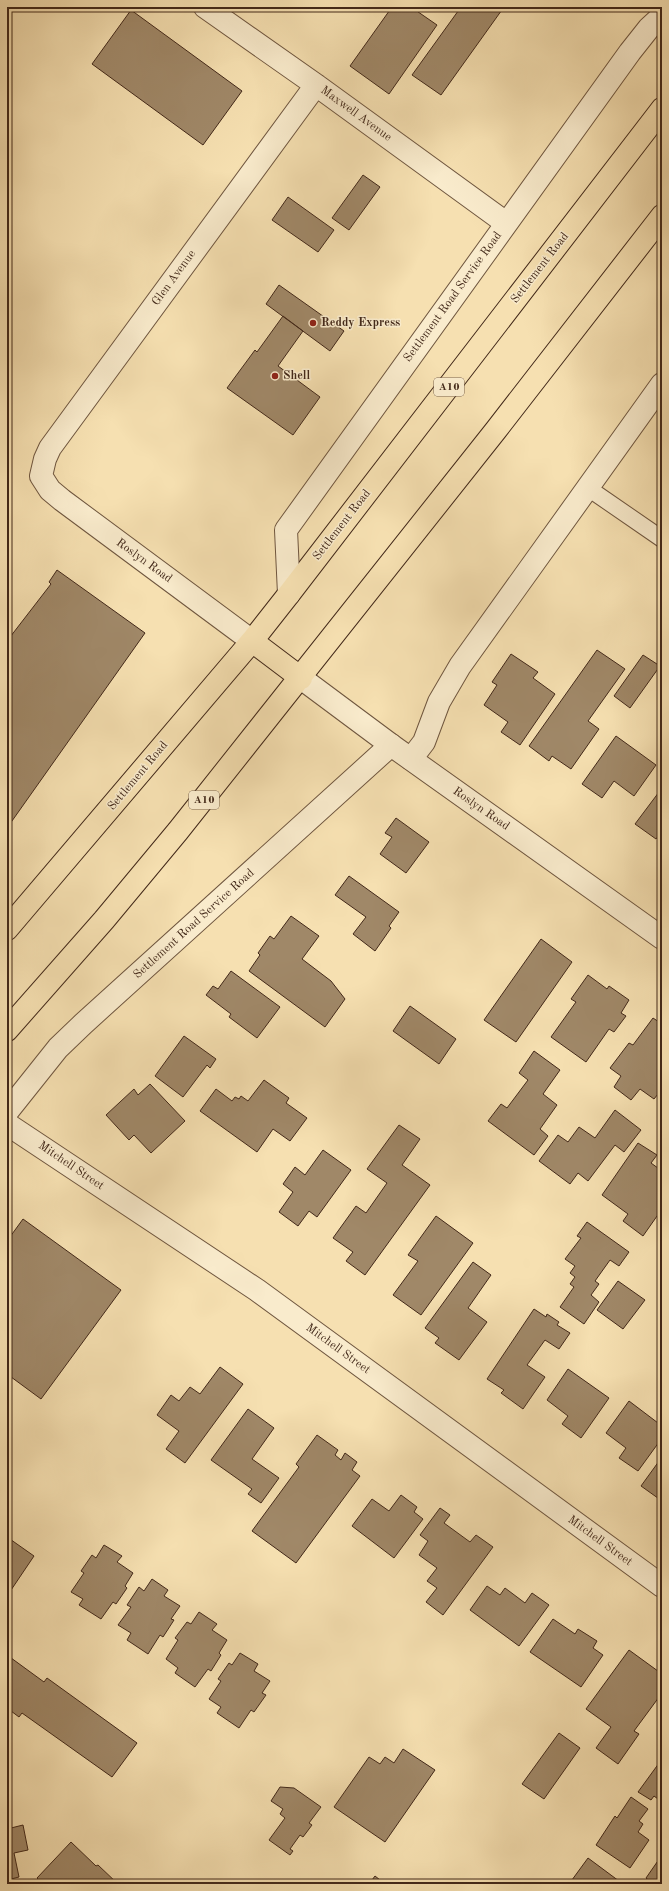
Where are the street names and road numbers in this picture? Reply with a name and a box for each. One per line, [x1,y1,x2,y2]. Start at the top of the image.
street label: Maxwell Avenue [318,84,394,144]
street label: Settlement Road Service Road [402,230,504,364]
street label: Settlement Road [509,230,571,306]
street label: Glen Avenue [150,248,198,308]
road number: A10 [434,378,464,396]
street label: Settlement Road [311,487,373,563]
street label: Roslyn Road [114,537,174,585]
street label: Settlement Road [106,739,170,813]
street label: Roslyn Road [451,785,511,833]
road number: A10 [189,791,219,809]
street label: Settlement Road Service Road [131,867,257,981]
street label: Mitchell Street [36,1140,106,1192]
street label: Mitchell Street [304,1322,372,1376]
street label: Mitchell Street [566,1514,634,1568]

